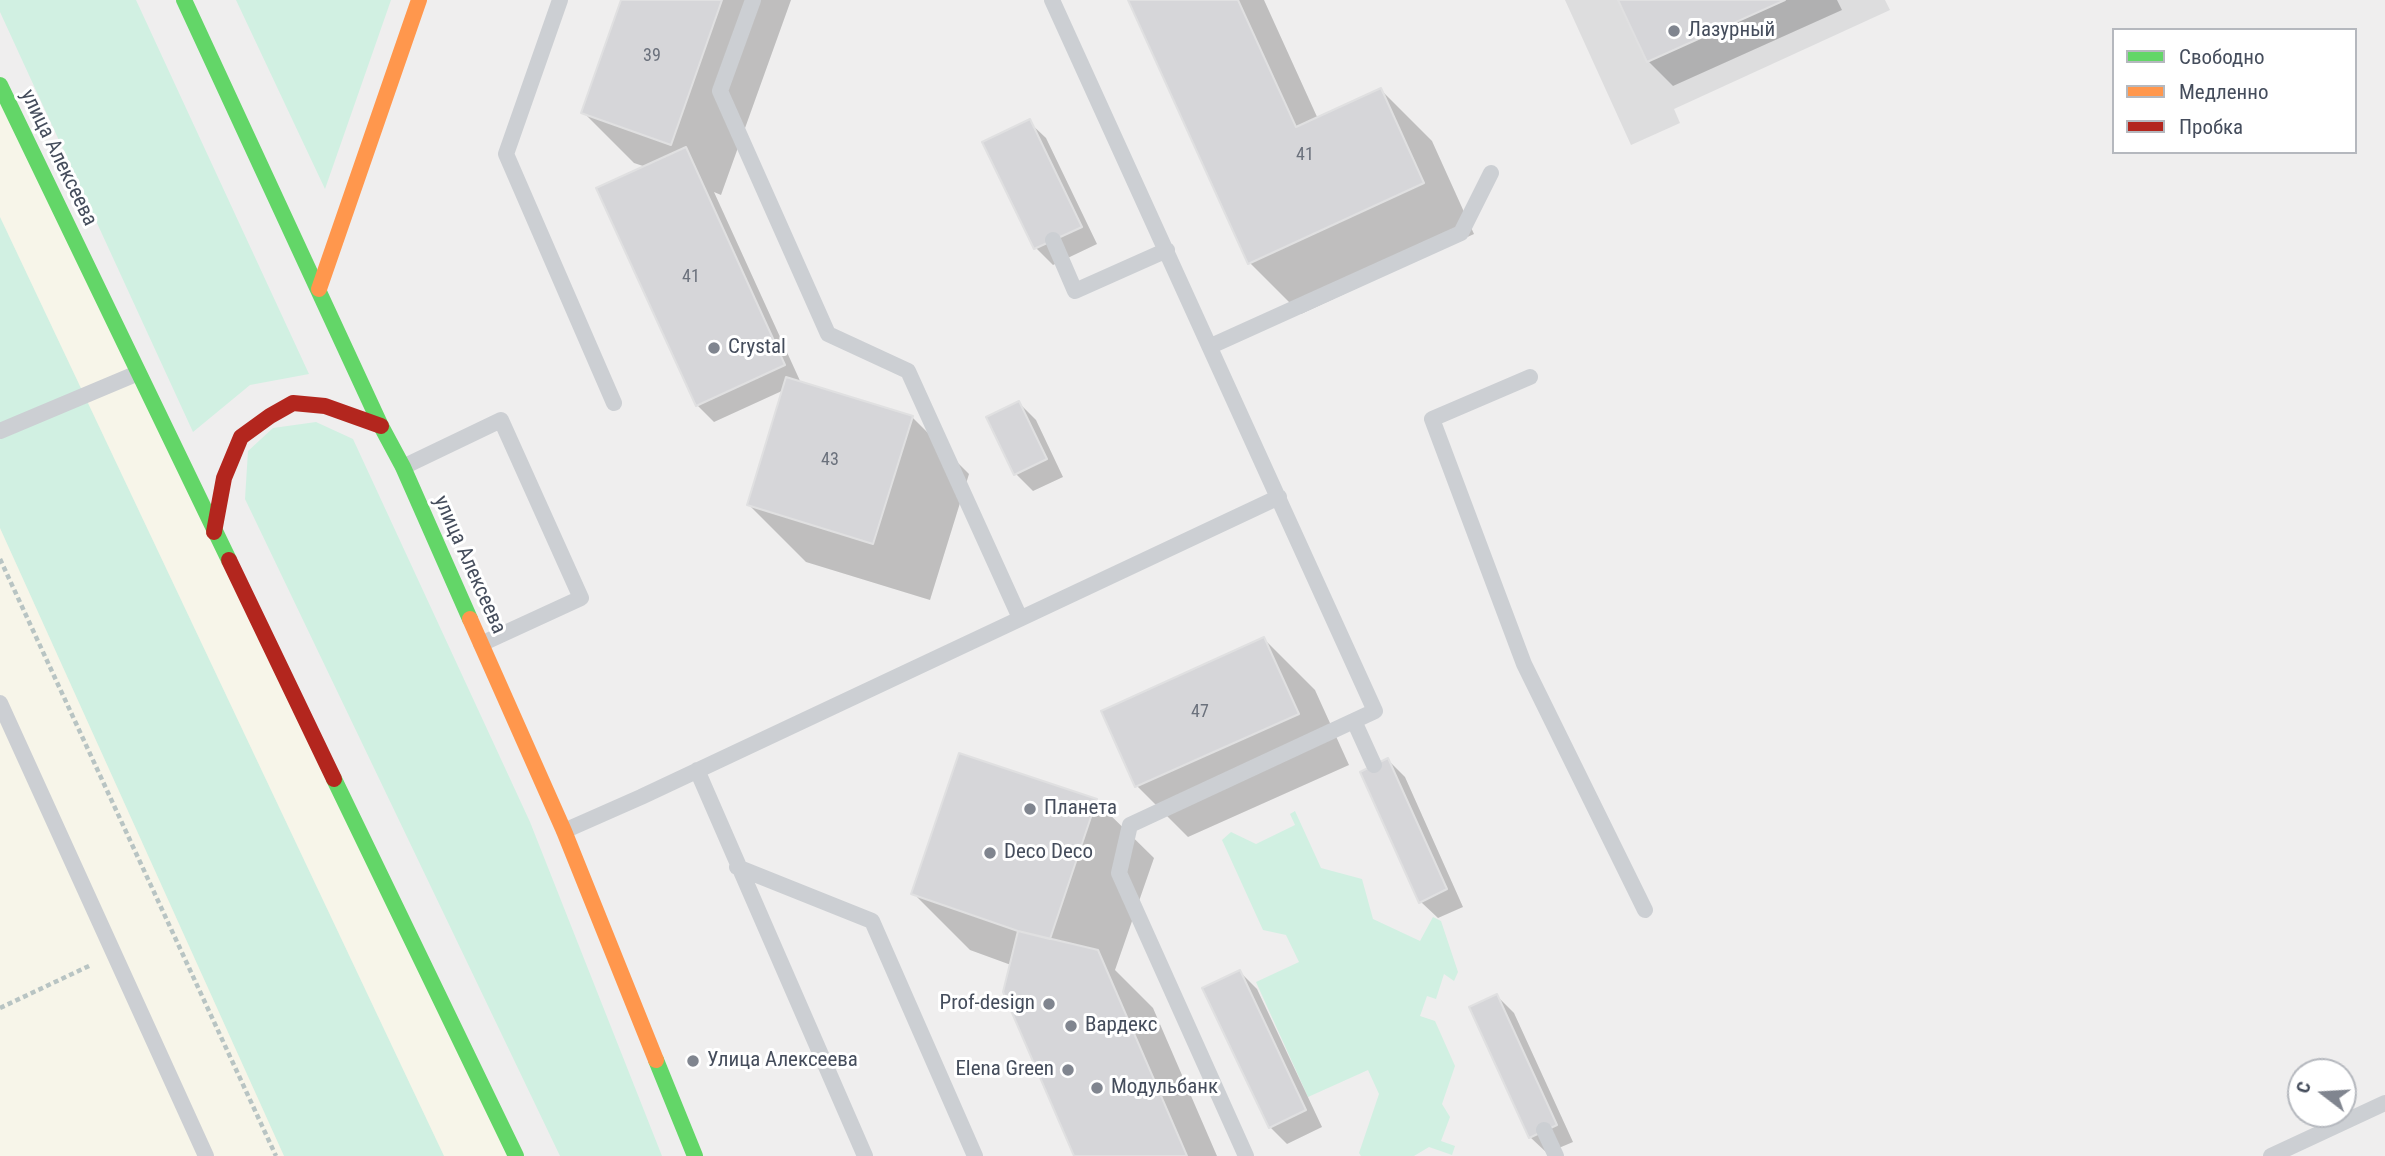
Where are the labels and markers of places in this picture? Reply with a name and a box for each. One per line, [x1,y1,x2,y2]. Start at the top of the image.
place label: Лазурный [1688,18,1775,44]
marker: Лазурный [1666,23,1682,39]
place label: Crystal [728,335,786,361]
marker: Crystal [706,340,722,356]
place label: Планета [1044,796,1117,822]
marker: Планета [1022,801,1038,817]
place label: Deco Deco [1004,840,1093,866]
marker: Deco Deco [982,845,998,861]
place label: Prof-design [940,991,1035,1017]
marker: Prof-design [1041,996,1057,1012]
place label: Вардекс [1085,1013,1157,1039]
marker: Вардекс [1063,1018,1079,1034]
place label: Улица Алексеева [707,1048,858,1074]
marker: Улица Алексеева [685,1053,701,1069]
place label: Elena Green [955,1057,1054,1083]
marker: Elena Green [1060,1062,1076,1078]
place label: Модульбанк [1111,1075,1218,1101]
marker: Модульбанк [1089,1080,1105,1096]

